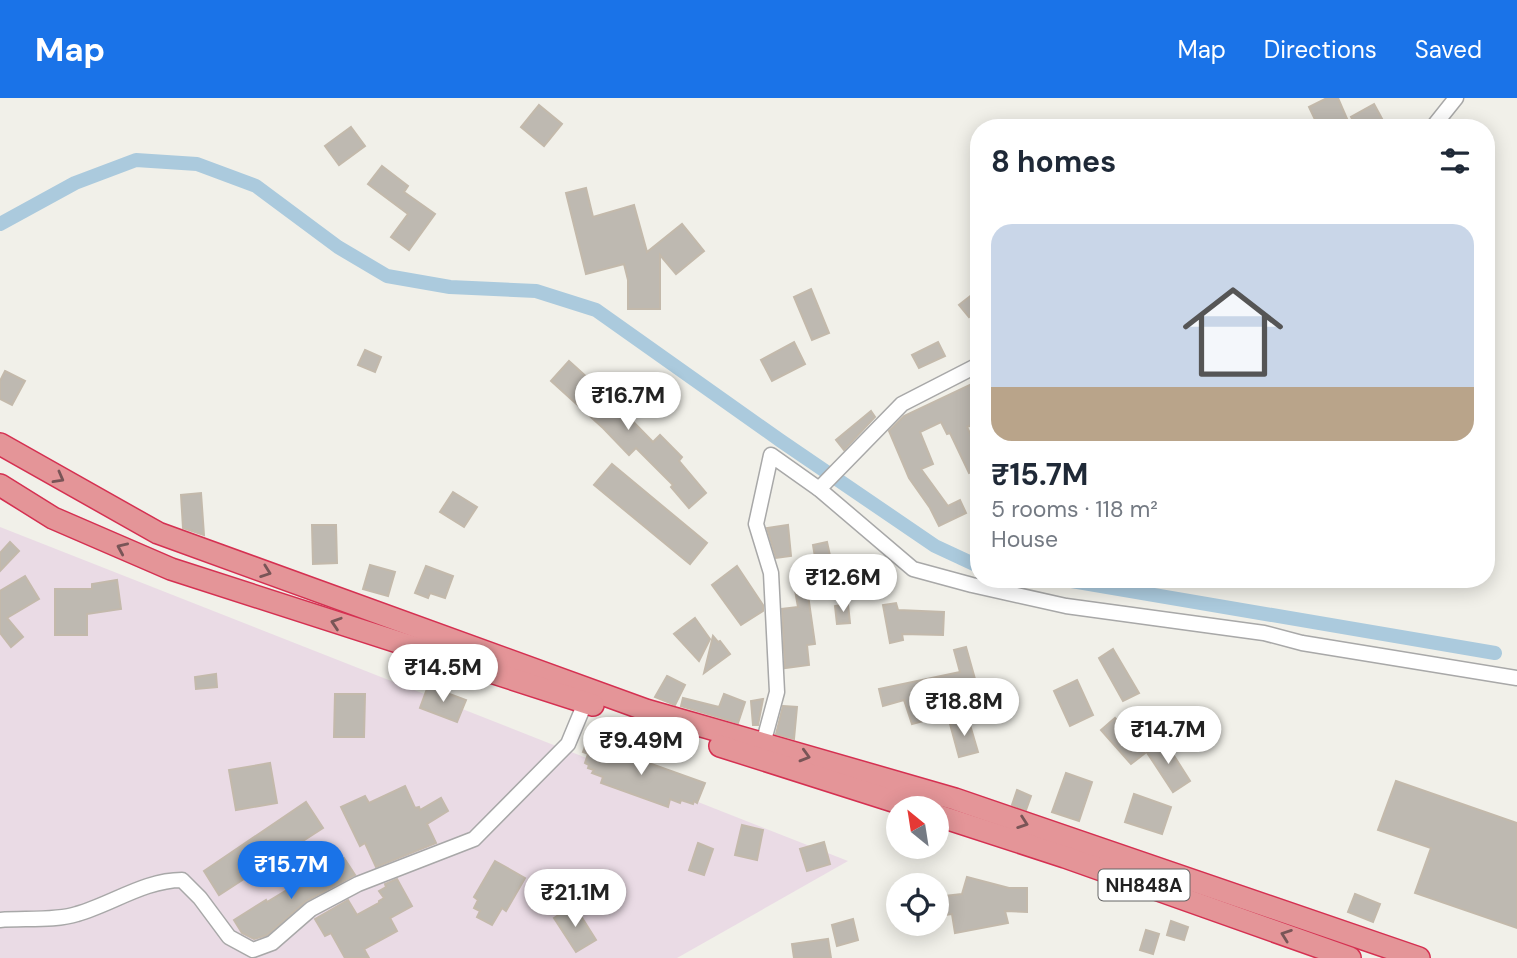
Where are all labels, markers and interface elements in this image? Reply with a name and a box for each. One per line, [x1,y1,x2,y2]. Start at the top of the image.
text: Map [35,28,105,71]
text: Map [1178,34,1226,65]
text: Directions [1264,34,1377,65]
text: Saved [1415,34,1482,65]
text: 8 homes [991,142,1116,181]
icon: filters [1436,142,1474,180]
icon: home [1170,269,1296,395]
pin: ₹16.7M [571,372,685,432]
text: ₹16.7M [591,380,665,410]
text: ₹15.7M [991,455,1088,494]
one-way arrow [52,470,65,483]
text: 5 rooms · 118 m² [991,494,1158,524]
text: House [991,524,1058,554]
one-way arrow [117,542,129,556]
pin: ₹12.6M [786,554,900,614]
text: ₹12.6M [805,562,881,592]
one-way arrow [259,564,271,578]
one-way arrow [331,617,343,631]
pin: ₹14.5M [386,644,500,704]
text: ₹14.5M [404,652,482,682]
pin: ₹18.8M [907,678,1021,738]
text: ₹18.8M [925,686,1003,716]
pin: ₹14.7M [1111,706,1225,766]
text: ₹14.7M [1130,714,1206,744]
pin: ₹9.49M [584,718,698,777]
text: ₹9.49M [599,725,683,755]
one-way arrow [799,748,811,763]
north arrow [886,796,948,859]
map controls [886,796,949,936]
one-way arrow [1016,815,1029,829]
pin: ₹15.7M [234,842,348,901]
text: ₹15.7M [254,849,328,879]
pin: ₹21.1M [518,870,632,929]
road number: NH848A [1098,870,1190,900]
button: locate [886,873,949,936]
text: ₹21.1M [540,877,610,907]
one-way arrow [1280,929,1292,943]

